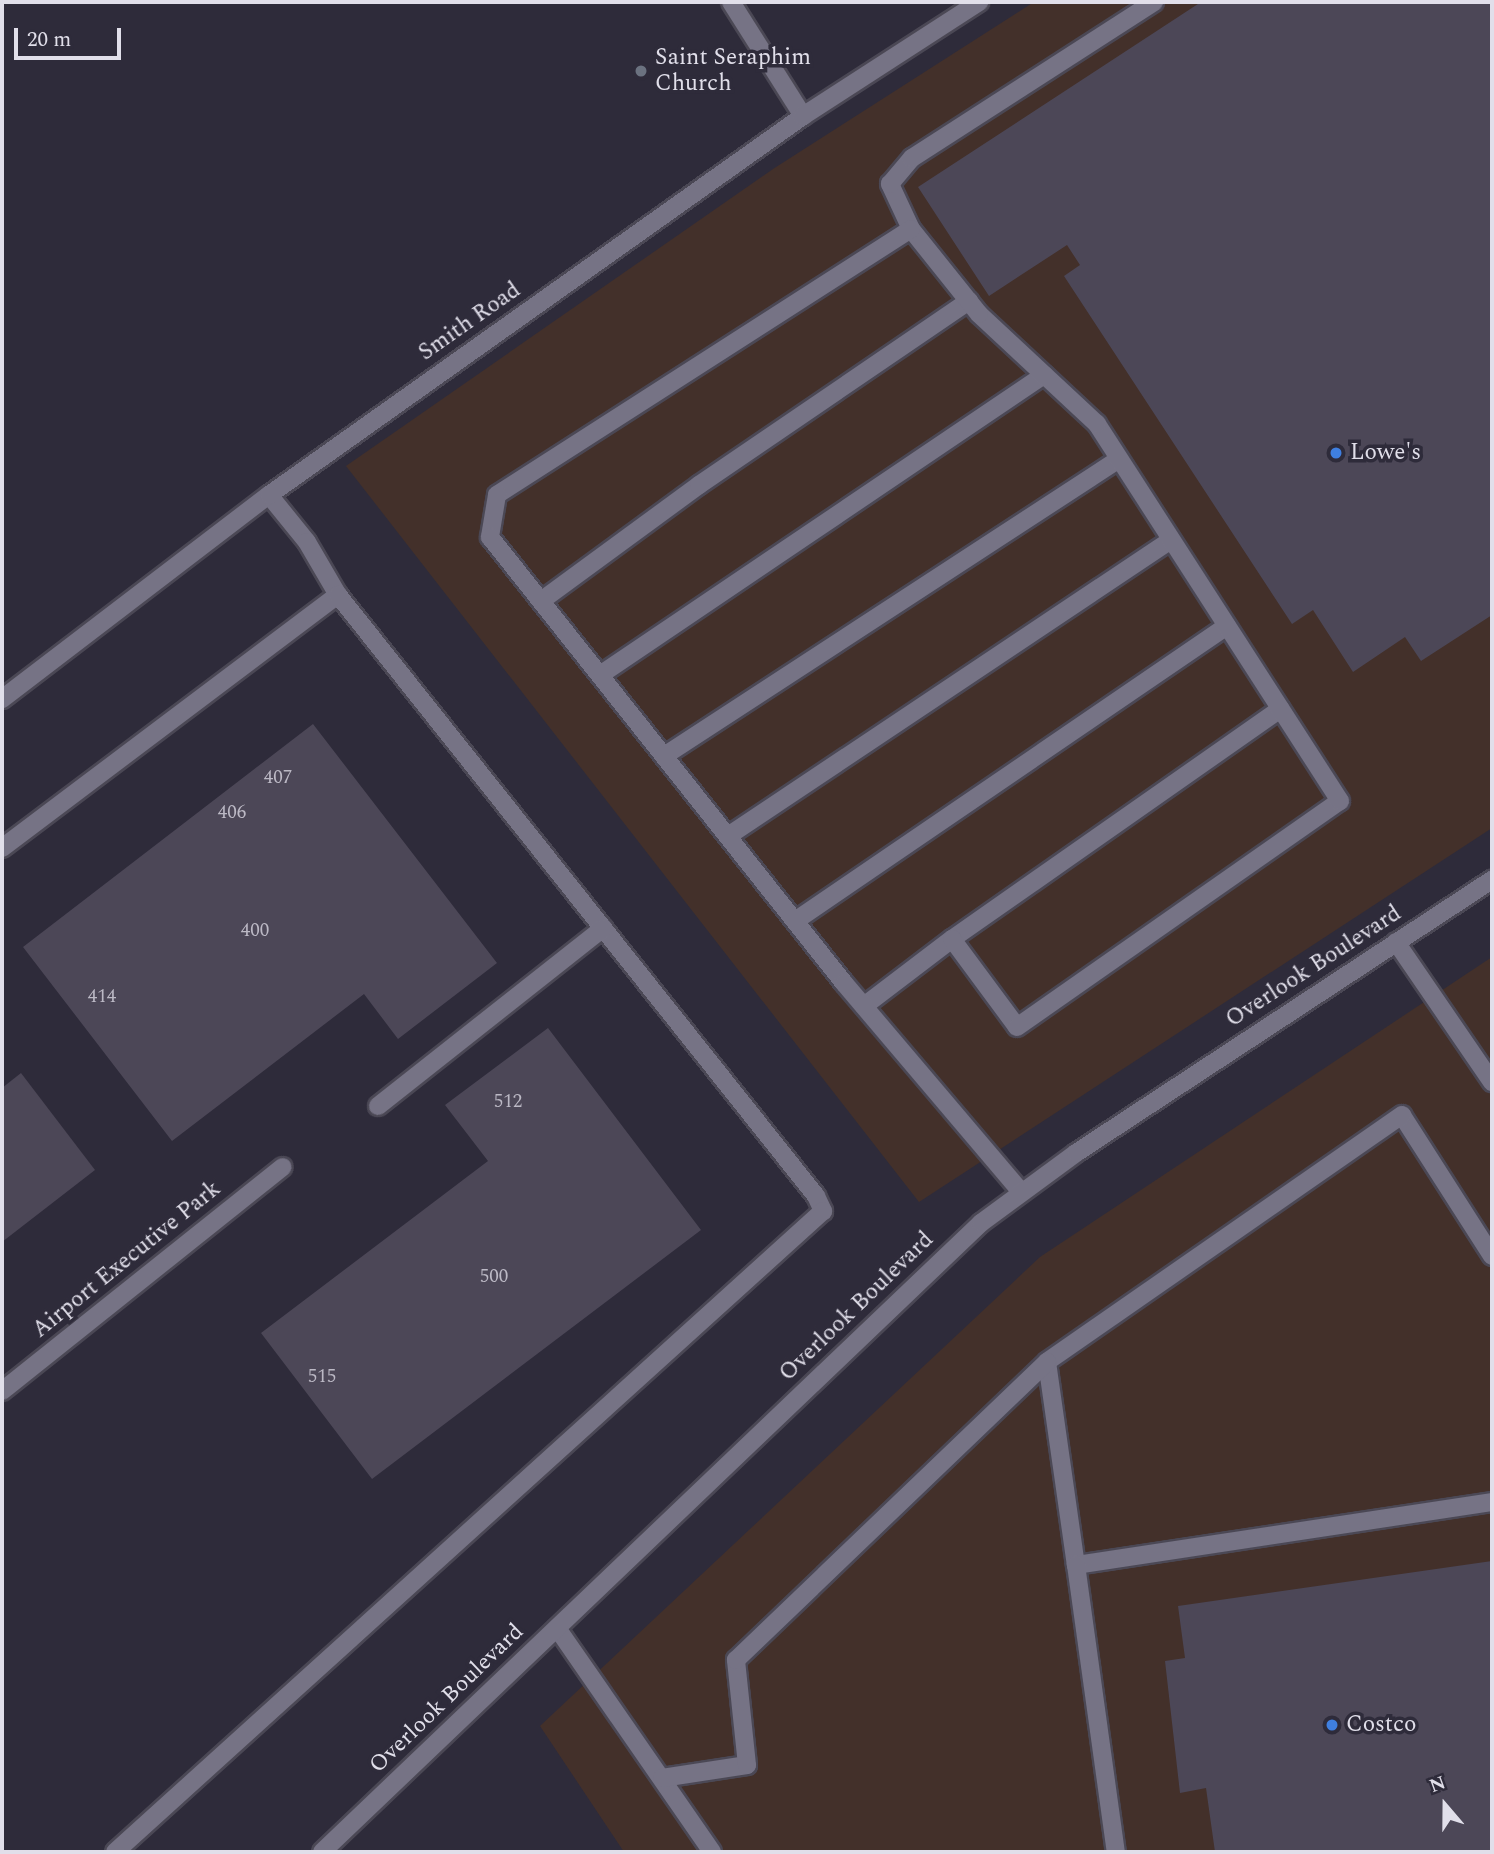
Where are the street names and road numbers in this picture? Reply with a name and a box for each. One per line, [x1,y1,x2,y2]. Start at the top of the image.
street label: Smith Road [414,277,526,367]
street label: Overlook Boulevard [1221,900,1407,1034]
street label: Airport Executive Park [27,1176,227,1344]
street label: Overlook Boulevard [774,1226,940,1388]
street label: Overlook Boulevard [364,1618,530,1780]

